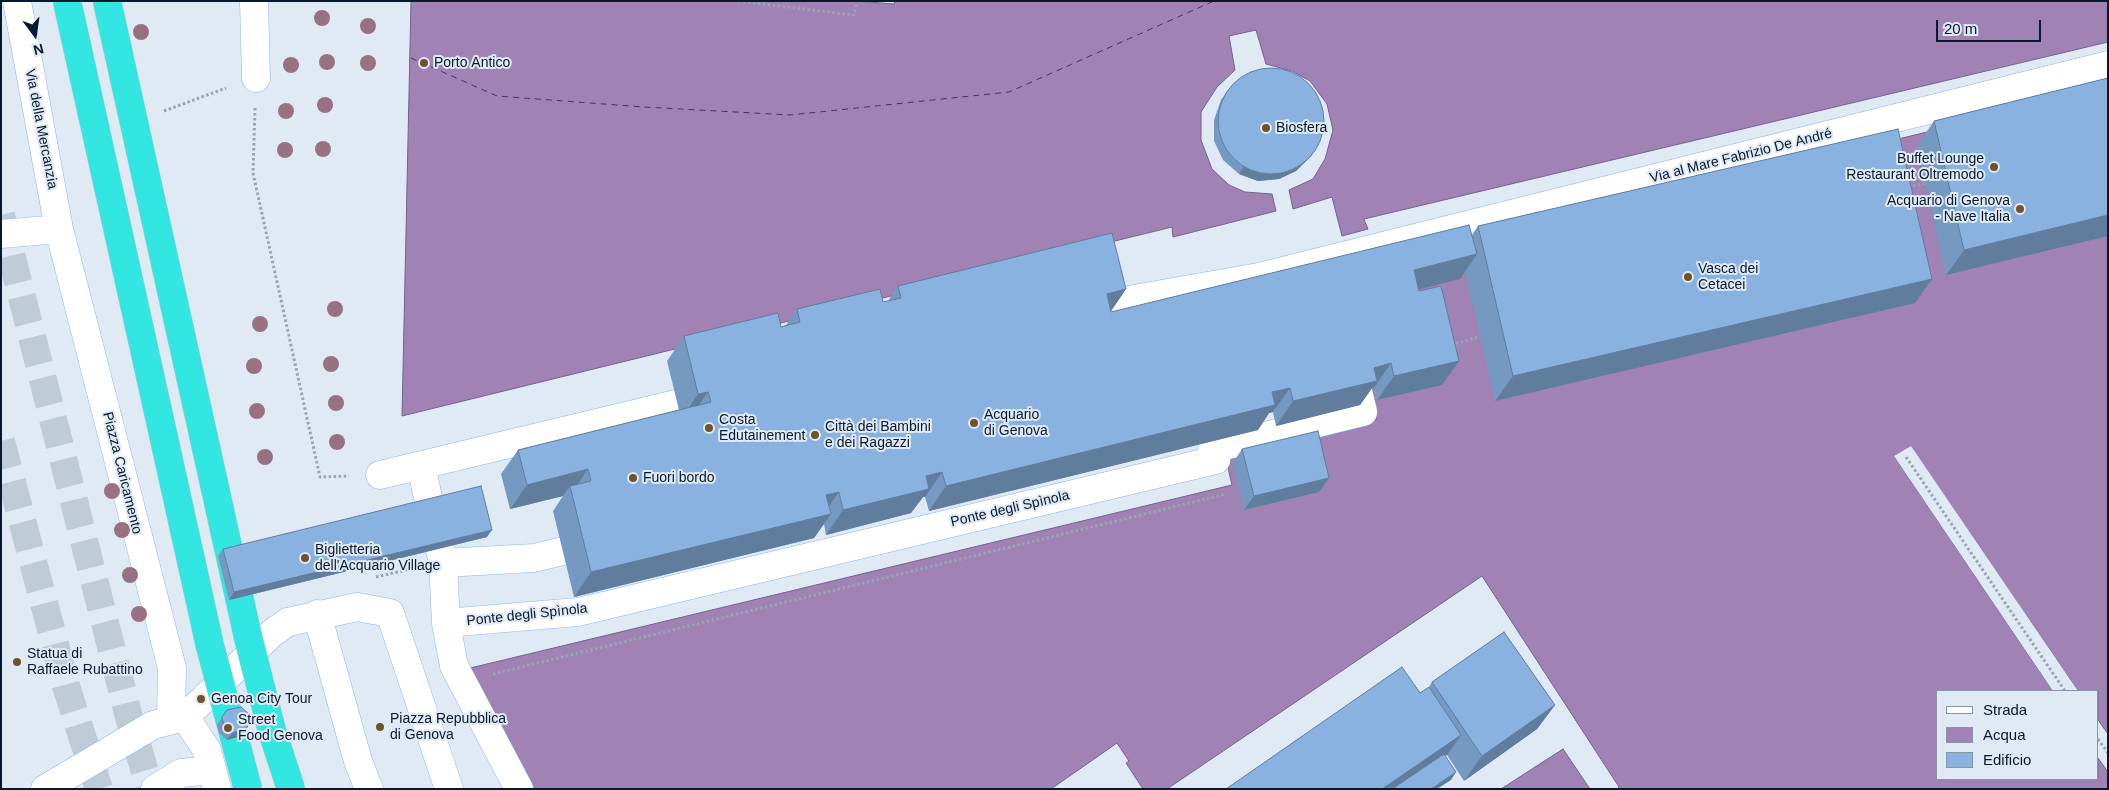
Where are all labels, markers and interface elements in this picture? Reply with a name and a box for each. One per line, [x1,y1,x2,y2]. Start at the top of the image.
north arrow [10,10,60,60]
scale bar [1939,10,2044,42]
text: 20 m [1944,20,1977,37]
text: N [32,41,45,59]
place label: Porto Antico [434,55,510,71]
marker: Porto Antico [418,57,430,69]
street label: Via della Mercanzia [21,68,61,190]
place label: Biosfera [1276,120,1327,136]
marker: Biosfera [1260,122,1272,134]
street label: Via al Mare Fabrizio De André [1648,125,1834,187]
place label: Buffet Lounge Restaurant Oltremodo [1846,151,1984,184]
marker: Buffet Lounge Restaurant Oltremodo [1988,161,2000,173]
place label: Acquario di Genova - Nave Italia [1887,193,2010,226]
marker: Acquario di Genova - Nave Italia [2014,203,2026,215]
place label: Vasca dei Cetacei [1698,261,1758,294]
marker: Vasca dei Cetacei [1682,271,1694,283]
place label: Acquario di Genova [984,407,1048,440]
street label: Piazza Caricamento [99,410,145,536]
place label: Costa Edutainement [719,412,805,444]
marker: Acquario di Genova [968,417,980,429]
place label: Città dei Bambini e dei Ragazzi [825,419,931,452]
marker: Costa Edutainement [703,422,715,434]
marker: Città dei Bambini e dei Ragazzi [809,429,821,441]
place label: Fuori bordo [643,470,715,486]
marker: Fuori bordo [627,472,639,484]
street label: Ponte degli Spìnola [949,487,1071,531]
place label: Biglietteria dell'Acquario Village [315,542,440,574]
marker: Biglietteria dell'Acquario Village [299,552,311,564]
street label: Ponte degli Spìnola [466,600,588,630]
place label: Statua di Raffaele Rubattino [27,646,143,679]
marker: Statua di Raffaele Rubattino [11,656,23,668]
legend [1936,690,2099,780]
place label: Genoa City Tour [211,691,312,707]
marker: Genoa City Tour [195,693,207,705]
text: Strada [1983,701,2027,718]
place label: Piazza Repubblica di Genova [390,711,506,744]
place label: Street Food Genova [238,712,323,744]
marker: Piazza Repubblica di Genova [374,721,386,733]
marker: Street Food Genova [222,722,234,734]
text: Acqua [1983,726,2026,743]
text: Edificio [1983,751,2031,768]

